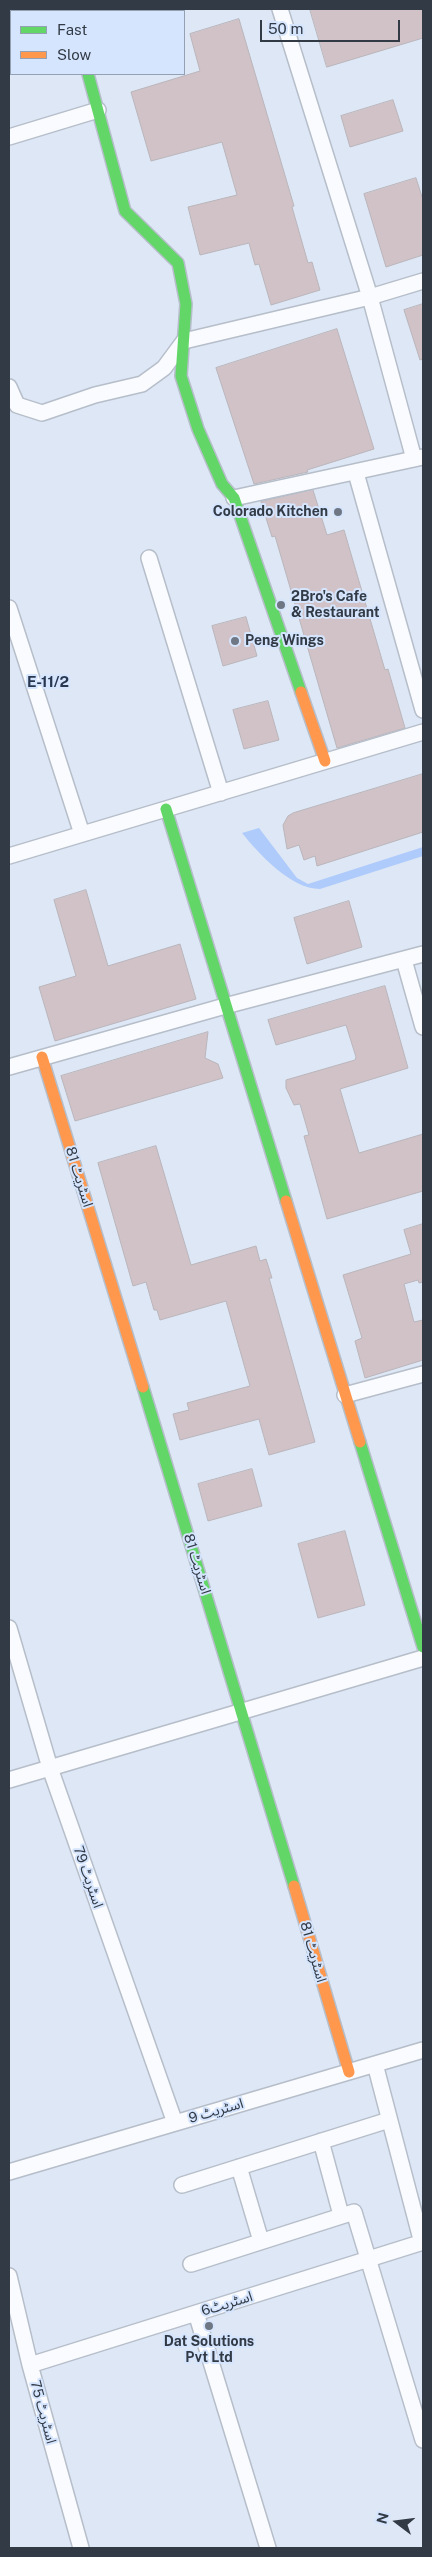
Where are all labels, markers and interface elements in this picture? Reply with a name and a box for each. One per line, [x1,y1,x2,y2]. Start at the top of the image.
legend [10,10,185,75]
scale bar [262,10,402,42]
text: 50 m [268,20,303,37]
text: Fast [57,21,87,38]
text: Slow [57,46,91,63]
place label: Colorado Kitchen [213,504,328,520]
marker: Colorado Kitchen [332,506,344,518]
place label: 2Bro's Cafe & Restaurant [291,589,380,622]
marker: 2Bro's Cafe & Restaurant [275,599,287,611]
place label: Peng Wings [245,633,324,649]
marker: Peng Wings [229,635,241,647]
district label: E-11/2 [27,673,69,691]
street label: اسٹریٹ 81 [62,1145,96,1209]
street label: اسٹریٹ 81 [180,1532,214,1596]
street label: اسٹریٹ 79 [70,1844,106,1910]
street label: اسٹریٹ 81 [296,1920,330,1984]
street label: اسٹریٹ 9 [187,2095,245,2127]
street label: اسٹریٹ6 [199,2288,255,2320]
marker: Dat Solutions Pvt Ltd [203,2320,215,2332]
place label: Dat Solutions Pvt Ltd [164,2334,254,2366]
street label: اسٹریٹ 75 [26,2378,60,2446]
north arrow [372,2497,422,2547]
text: N [373,2511,392,2525]

